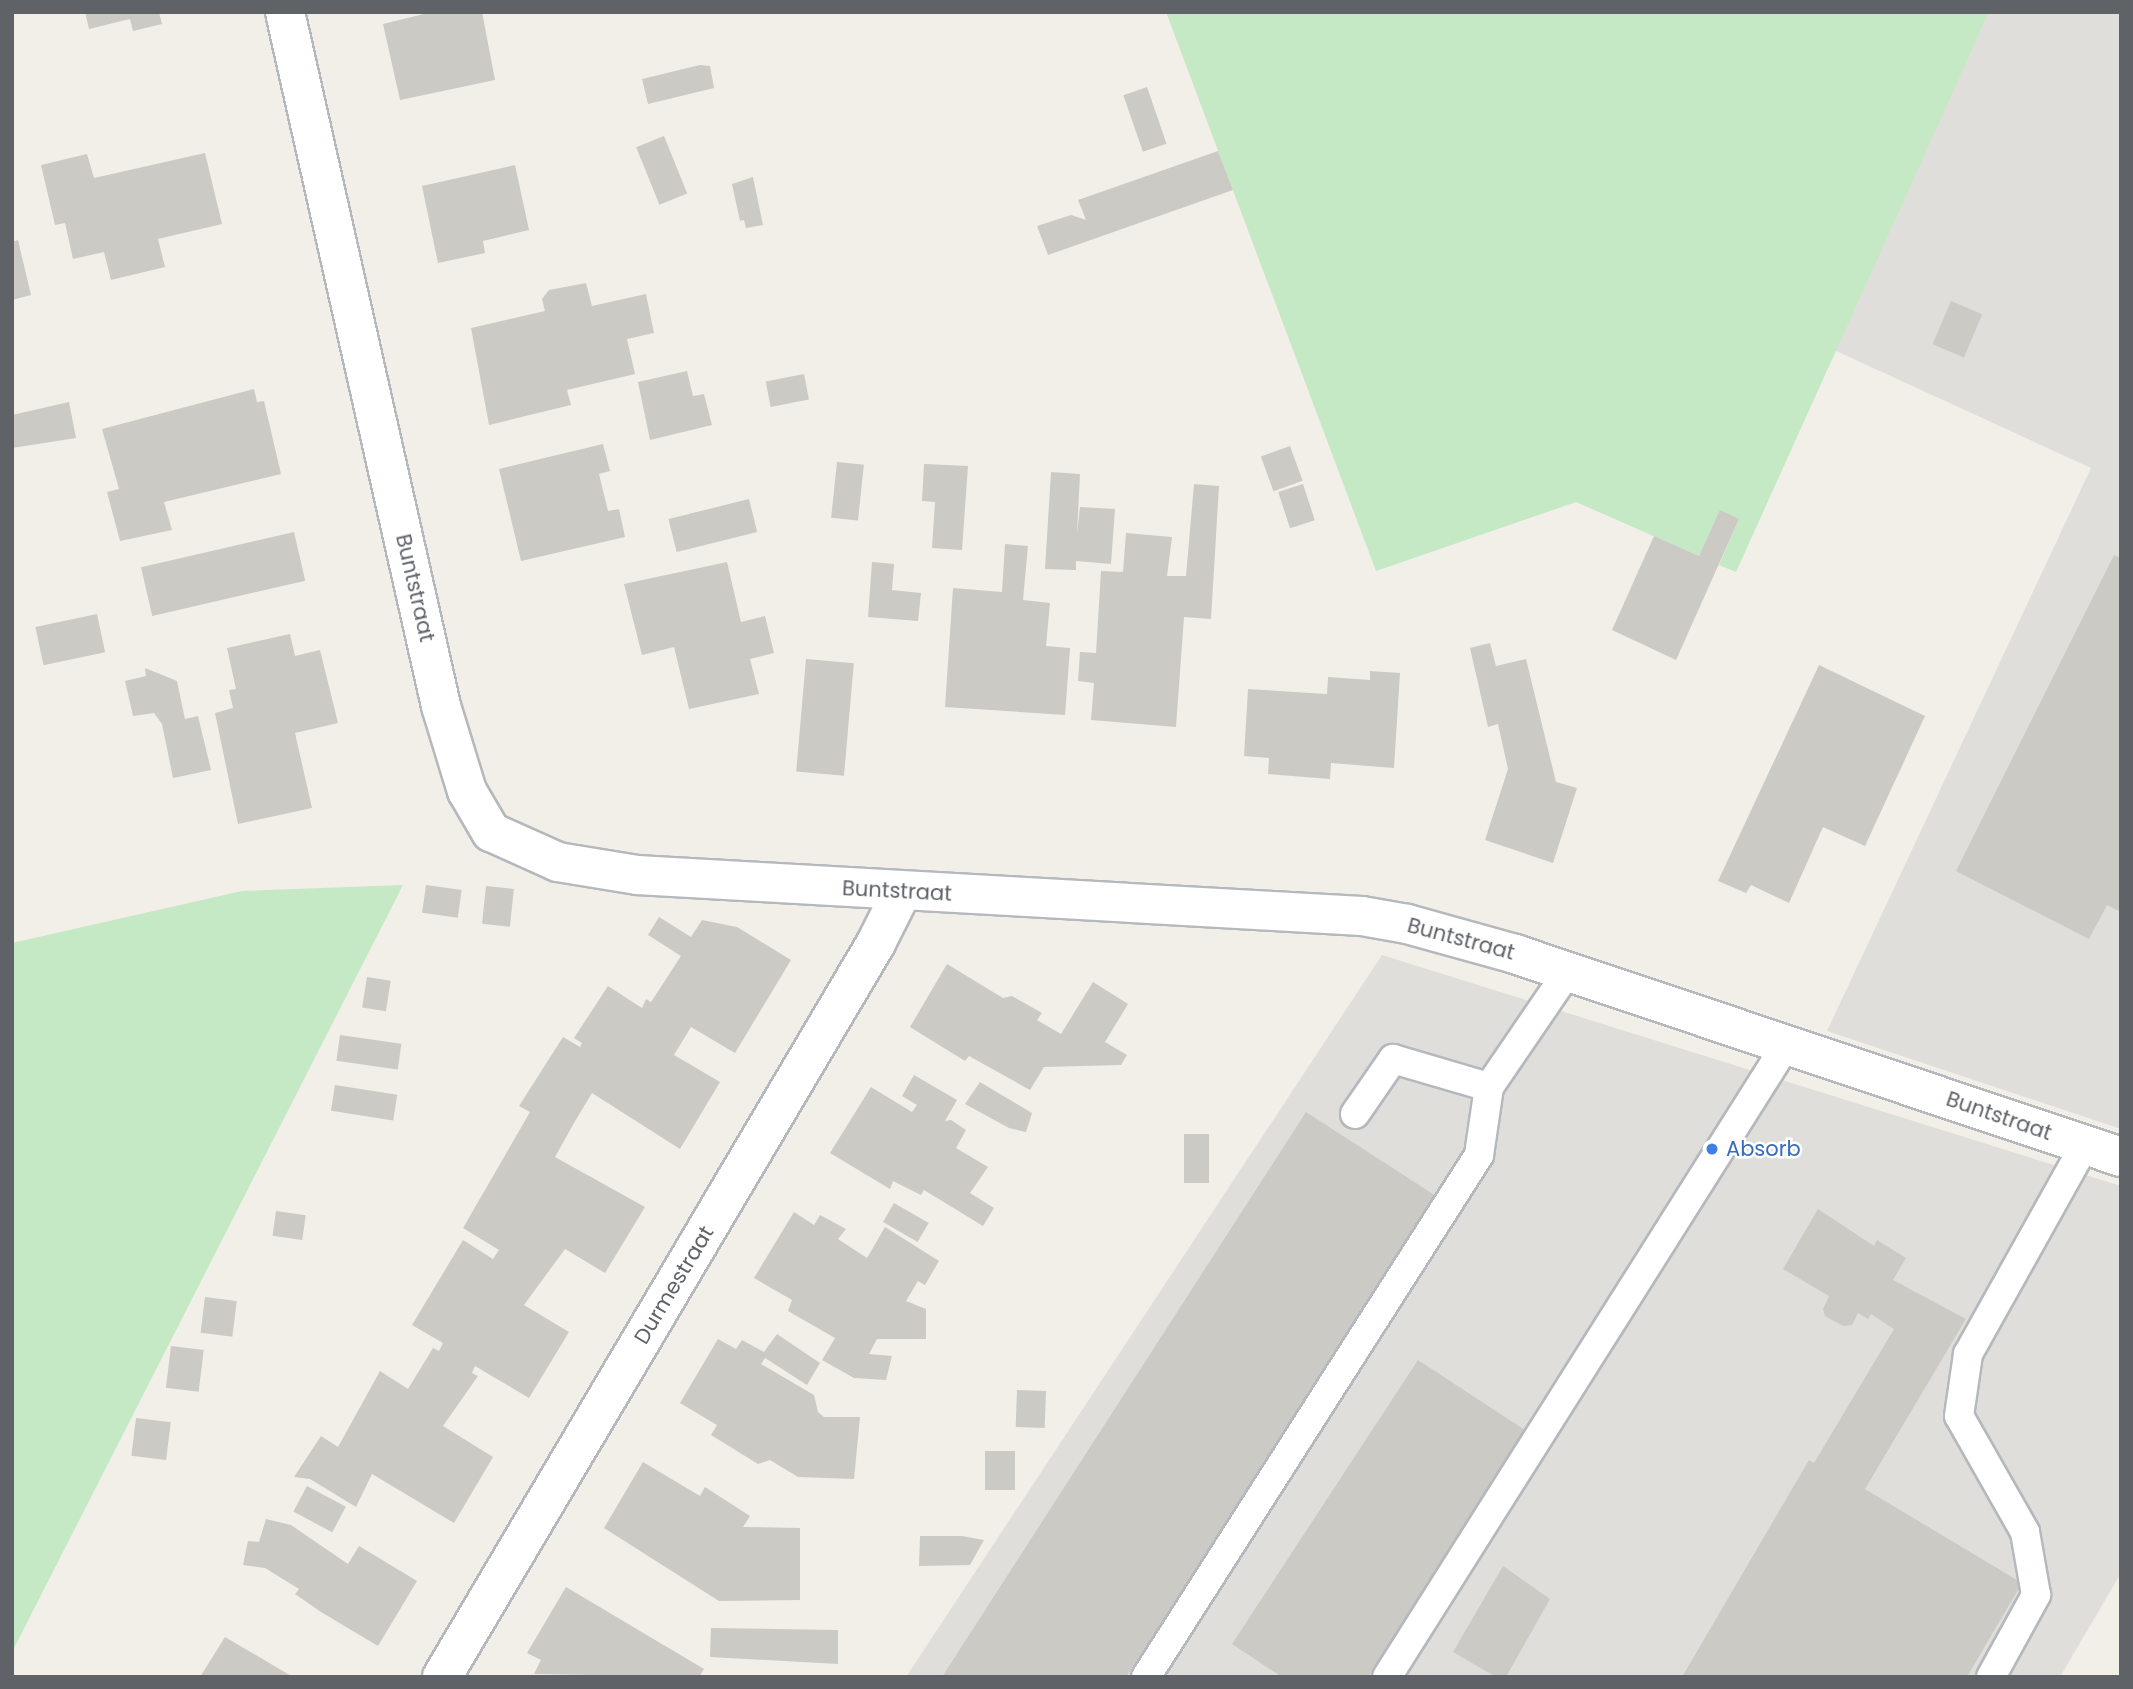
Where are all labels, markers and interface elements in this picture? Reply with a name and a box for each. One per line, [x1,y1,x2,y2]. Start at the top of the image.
street label: Buntstraat [390,532,440,644]
street label: Buntstraat [841,876,953,906]
street label: Buntstraat [1405,913,1517,965]
street label: Buntstraat [1943,1086,2055,1146]
place label: Absorb [1726,1136,1801,1162]
marker: Absorb [1704,1141,1720,1157]
street label: Durmestraat [629,1221,719,1349]

